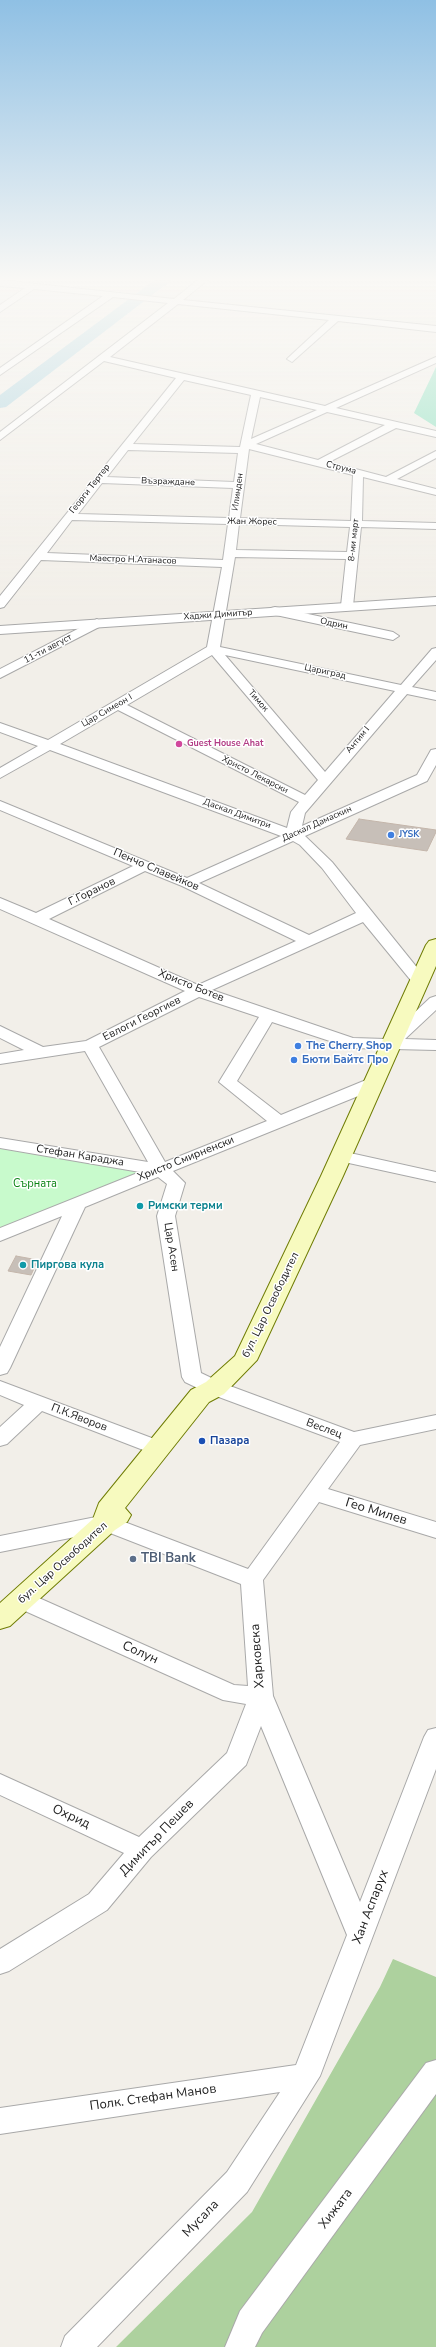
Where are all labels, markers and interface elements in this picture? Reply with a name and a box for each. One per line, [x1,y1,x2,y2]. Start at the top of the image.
street label: Струма [325,459,357,477]
street label: Георги Тертер [67,462,113,516]
street label: Илинден [230,473,246,511]
street label: Възраждане [141,476,195,488]
street label: Жан Жорес [227,516,277,528]
street label: 8-ми март [346,518,362,562]
street label: Маестро Н.Атанасов [89,553,177,567]
street label: Хаджи Димитър [183,607,253,623]
street label: Одрин [319,616,349,632]
street label: 11-ти август [22,632,74,666]
street label: Цариград [303,662,347,682]
street label: Тимок [245,688,271,714]
street label: Цар Симеон I [80,692,134,730]
street label: Антим I [344,724,372,756]
marker: Guest House Ahat [174,739,184,749]
place label: Guest House Ahat [187,739,263,749]
street label: Христо Лекарски [220,754,290,796]
street label: Даскал Димитри [202,797,272,831]
street label: Даскал Дамаскин [280,804,354,844]
marker: JYSK [386,830,396,840]
place label: JYSK [399,830,419,840]
street label: Пенчо Славейков [111,846,201,894]
street label: Г.Горанов [66,875,118,909]
street label: Христо Ботев [156,967,226,1005]
street label: Евлоги Георгиев [101,994,183,1044]
place label: The Cherry Shop [306,1039,392,1053]
marker: The Cherry Shop [293,1041,303,1051]
place label: Бюти Байтс Про [302,1053,389,1067]
marker: Бюти Байтс Про [289,1055,299,1065]
street label: Христо Смирненски [136,1134,236,1184]
street label: Стефан Караджа [35,1143,125,1169]
park label: Сърната [13,1177,57,1191]
place label: Римски терми [148,1199,223,1213]
marker: Римски терми [135,1201,145,1211]
street label: Цар Асен [161,1221,181,1273]
street label: бул. Цар Освободител [240,1250,302,1360]
place label: Пиргова кула [31,1258,104,1272]
marker: Пиргова кула [18,1260,28,1270]
street label: П.К.Яворов [49,1401,109,1435]
street label: Веслец [304,1416,344,1442]
place label: Пазара [210,1434,249,1448]
marker: Пазара [197,1436,207,1446]
street label: Гео Милев [343,1495,409,1529]
street label: бул. Цар Освободител [16,1519,110,1607]
place label: TBI Bank [141,1551,196,1567]
marker: TBI Bank [128,1554,138,1564]
street label: Харковска [248,1623,268,1689]
street label: Солун [120,1638,160,1668]
street label: Димитър Пешев [117,1797,197,1879]
street label: Охрид [50,1801,92,1833]
street label: Хан Аспарух [350,1868,392,1946]
street label: Полк. Стефан Манов [89,2081,217,2115]
street label: Хижата [316,2186,356,2232]
street label: Мусала [180,2197,222,2241]

